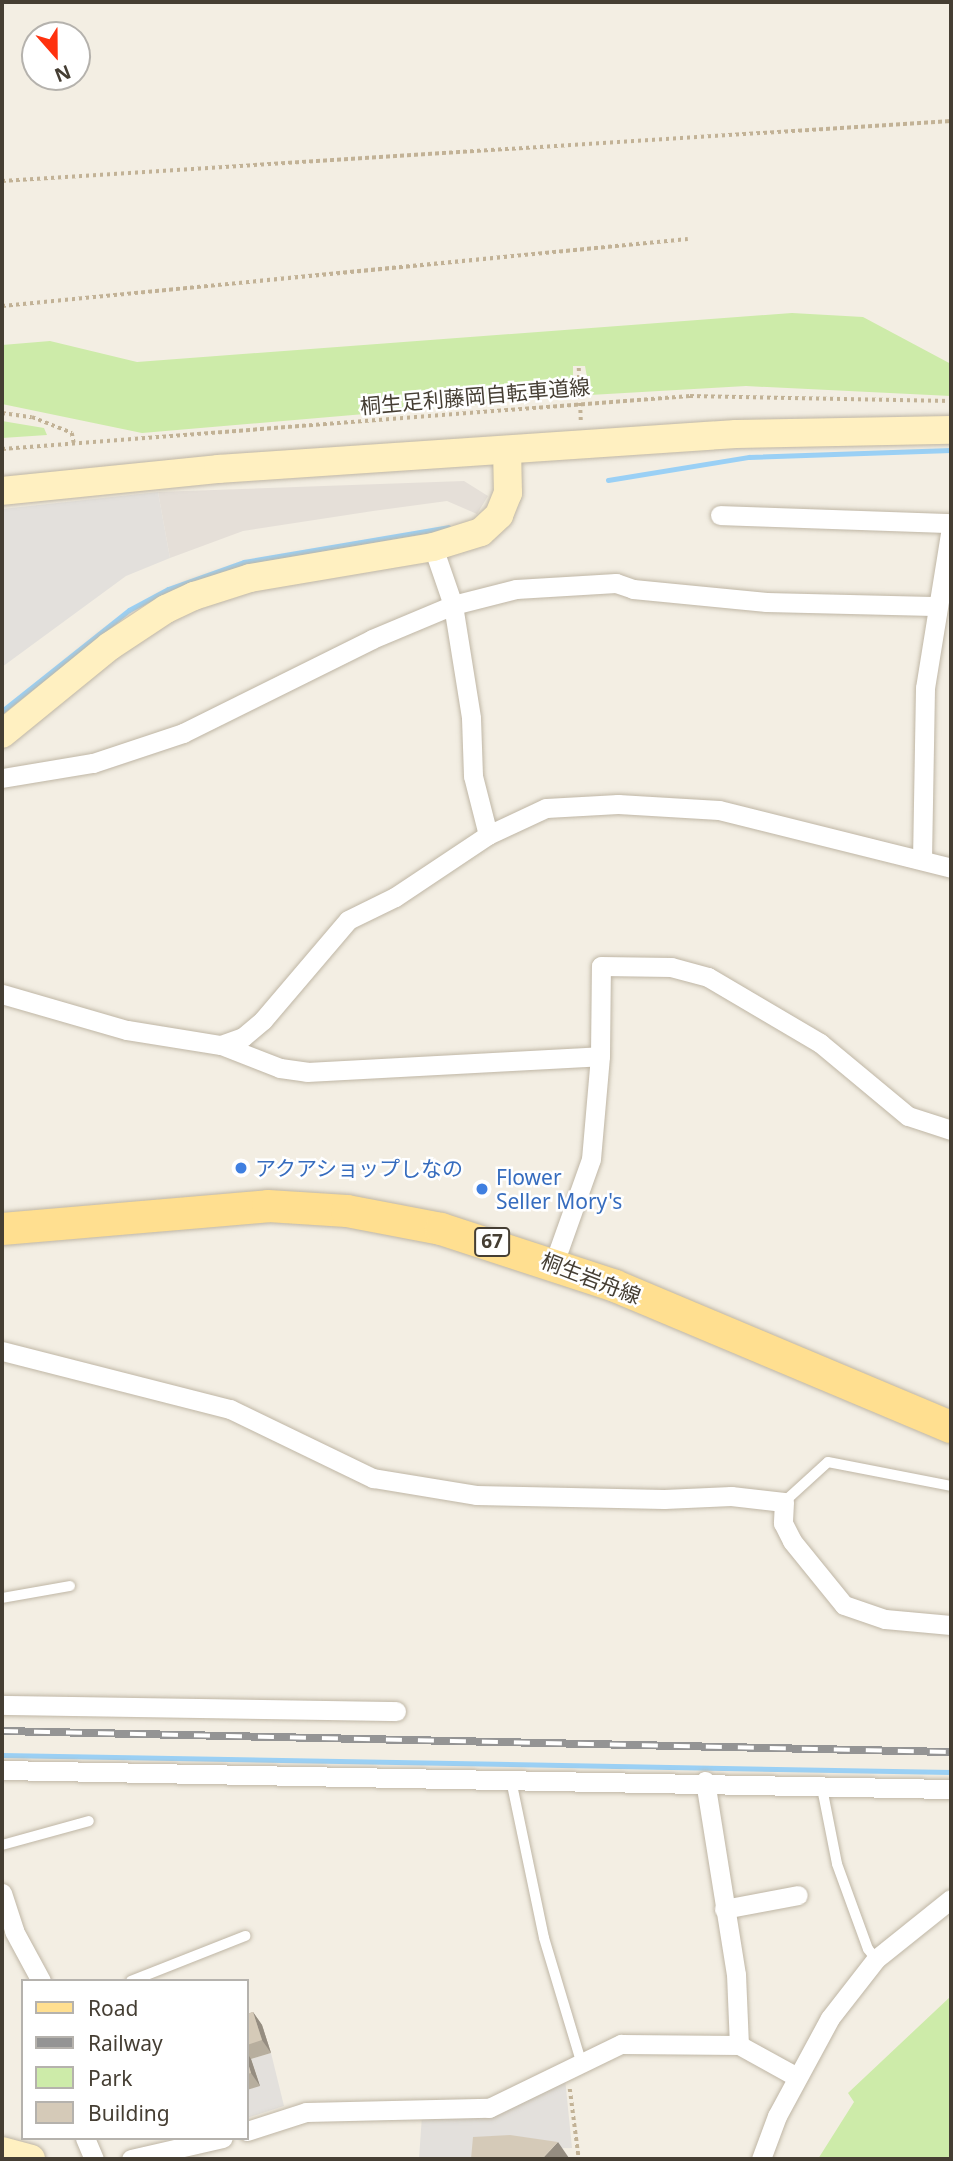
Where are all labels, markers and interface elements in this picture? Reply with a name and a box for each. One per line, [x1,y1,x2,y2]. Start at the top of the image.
north arrow [21,21,91,91]
text: N [51,59,75,89]
street label: 桐生足利藤岡自転車道線 [359,373,591,419]
place label: アクアショップしなの [255,1155,465,1181]
marker: アクアショップしなの [233,1160,249,1176]
place label: Flower Seller Mory's [496,1164,622,1214]
marker: Flower Seller Mory's [474,1181,490,1197]
road number: 67 [473,1226,511,1258]
street label: 桐生岩舟線 [537,1247,645,1309]
legend [21,1979,248,2140]
text: Road [88,1994,138,2022]
text: Railway [88,2029,163,2057]
text: Park [88,2064,132,2092]
text: Building [88,2099,170,2127]

